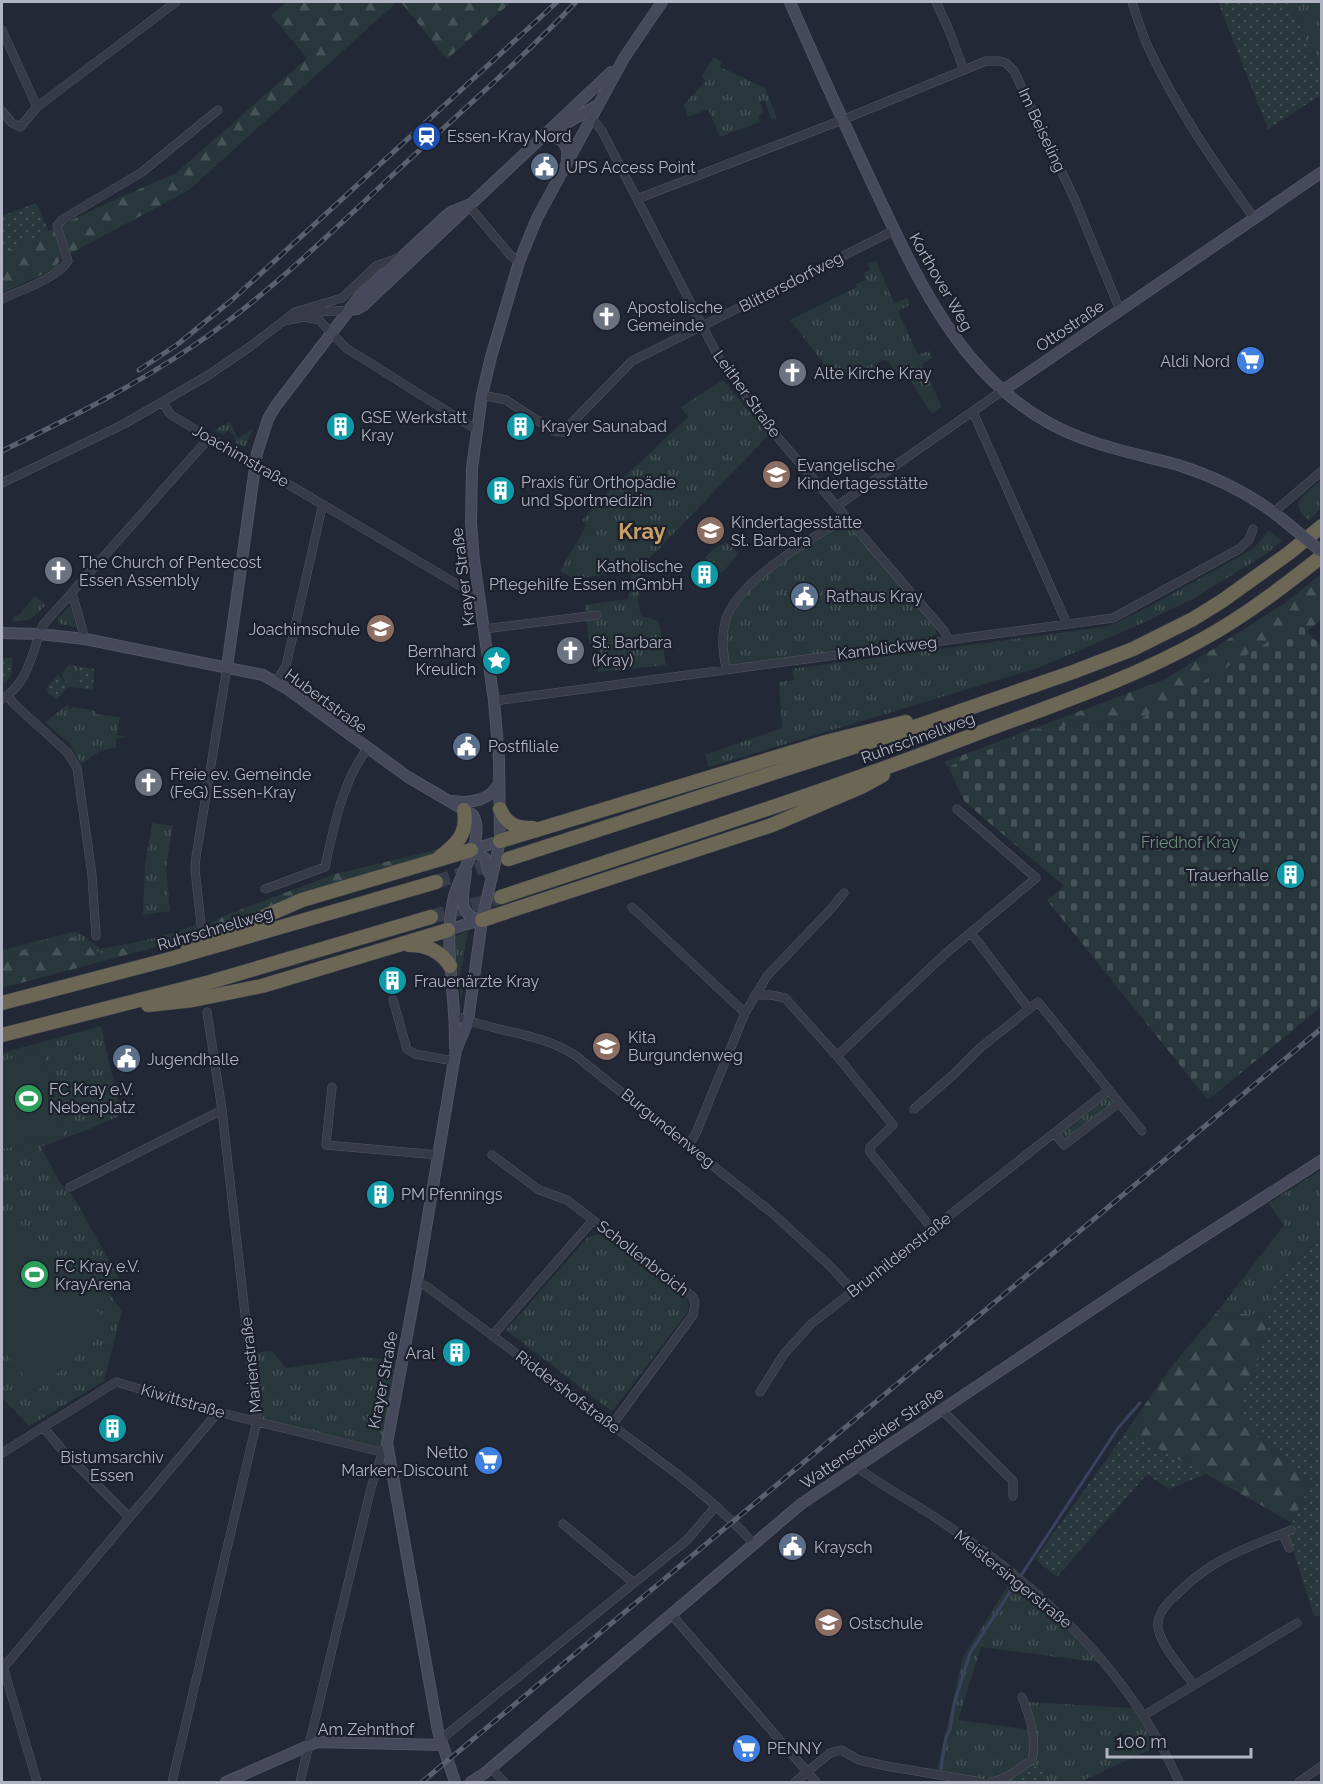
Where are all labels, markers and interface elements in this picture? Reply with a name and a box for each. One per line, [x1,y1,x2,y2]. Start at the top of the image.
street label: Im Beiseling [1014,85,1070,175]
station icon: Essen-Kray Nord [410,120,442,152]
place label: Essen-Kray Nord [447,127,571,146]
public building icon: UPS Access Point [529,151,561,183]
place label: UPS Access Point [566,158,696,177]
street label: Korthover Weg [905,230,977,334]
street label: Blittersdorfweg [736,248,846,316]
street label: Ottostraße [1032,296,1108,356]
place label: Apostolische Gemeinde [627,298,723,335]
church icon: Apostolische Gemeinde [590,300,622,332]
supermarket icon: Aldi Nord [1235,345,1267,377]
street label: Leither Straße [709,347,785,441]
place label: Aldi Nord [1160,352,1230,371]
church icon: Alte Kirche Kray [777,357,809,389]
place label: Alte Kirche Kray [814,364,932,383]
place label: GSE Werkstatt Kray [361,408,468,445]
building icon: GSE Werkstatt Kray [324,410,356,442]
building icon: Krayer Saunabad [504,410,536,442]
place label: Krayer Saunabad [541,417,667,436]
street label: Joachimstraße [190,421,292,491]
place label: Evangelische Kindertagesstätte [797,456,928,493]
school or university icon: Evangelische Kindertagesstätte [760,458,792,490]
place label: Praxis für Orthopädie und Sportmedizin [521,473,676,510]
building icon: Praxis für Orthopädie und Sportmedizin [484,475,516,507]
place label: Kindertagesstätte St. Barbara [731,513,862,550]
school or university icon: Kindertagesstätte St. Barbara [694,515,726,547]
district label: Kray [618,518,666,544]
street label: Krayer Straße [448,527,478,627]
place label: The Church of Pentecost Essen Assembly [79,553,262,590]
church icon: The Church of Pentecost Essen Assembly [42,555,74,587]
place label: Katholische Pflegehilfe Essen mGmbH [489,557,683,594]
building icon: Katholische Pflegehilfe Essen mGmbH [688,559,720,591]
public building icon: Rathaus Kray [789,580,821,612]
place label: Rathaus Kray [826,587,923,606]
school or university icon: Joachimschule [365,613,397,645]
place label: Joachimschule [249,620,360,639]
street label: Kamblickweg [836,632,938,664]
place label: St. Barbara (Kray) [592,633,672,670]
church icon: St. Barbara (Kray) [555,635,587,667]
place label: Bernhard Kreulich [408,642,476,679]
place icon: Bernhard Kreulich [481,644,513,676]
street label: Hubertstraße [281,665,371,737]
street label: Ruhrschnellweg [858,709,978,767]
public building icon: Postfiliale [451,730,483,762]
place label: Postfiliale [488,737,559,756]
place label: Freie ev. Gemeinde (FeG) Essen-Kray [170,765,311,802]
church icon: Freie ev. Gemeinde (FeG) Essen-Kray [133,767,165,799]
park label: Friedhof Kray [1141,833,1239,852]
building icon: Trauerhalle [1274,859,1306,891]
place label: Trauerhalle [1186,866,1269,885]
street label: Ruhrschnellweg [155,903,275,955]
building icon: Frauenärzte Kray [377,965,409,997]
place label: Frauenärzte Kray [414,972,540,991]
place label: Kita Burgundenweg [628,1028,743,1065]
school or university icon: Kita Burgundenweg [591,1030,623,1062]
public building icon: Jugendhalle [110,1043,142,1075]
place label: Jugendhalle [147,1050,239,1069]
place label: FC Kray e.V. Nebenplatz [49,1080,135,1117]
sports icon: FC Kray e.V. Nebenplatz [12,1082,44,1114]
street label: Burgundenweg [617,1085,719,1171]
building icon: PM Pfennings [364,1178,396,1210]
place label: PM Pfennings [401,1185,503,1204]
street label: Brunhildenstraße [843,1209,955,1301]
street label: Schollenbroich [593,1216,693,1300]
place label: FC Kray e.V. KrayArena [55,1257,140,1294]
sports icon: FC Kray e.V. KrayArena [18,1259,50,1291]
street label: Marienstraße [237,1316,265,1414]
street label: Krayer Straße [364,1330,402,1430]
building icon: Aral [440,1337,472,1369]
place label: Aral [406,1344,436,1363]
street label: Riddershofstraße [512,1346,624,1438]
street label: Kiwittstraße [139,1380,227,1422]
street label: Wattenscheider Straße [797,1383,947,1493]
building icon: Bistumsarchiv Essen [96,1413,128,1445]
place label: Netto Marken-Discount [341,1443,469,1480]
supermarket icon: Netto Marken-Discount [473,1445,505,1477]
place label: Bistumsarchiv Essen [60,1448,164,1485]
street label: Meistersingerstraße [950,1526,1076,1632]
public building icon: Kraysch [777,1531,809,1563]
place label: Kraysch [814,1538,873,1557]
school or university icon: Ostschule [812,1607,844,1639]
place label: Ostschule [849,1614,923,1633]
street label: Am Zehnthof [318,1720,415,1739]
scale bar [1107,1721,1251,1759]
text: 100 m [1116,1731,1167,1752]
supermarket icon: PENNY [730,1732,762,1764]
place label: PENNY [767,1739,822,1758]

